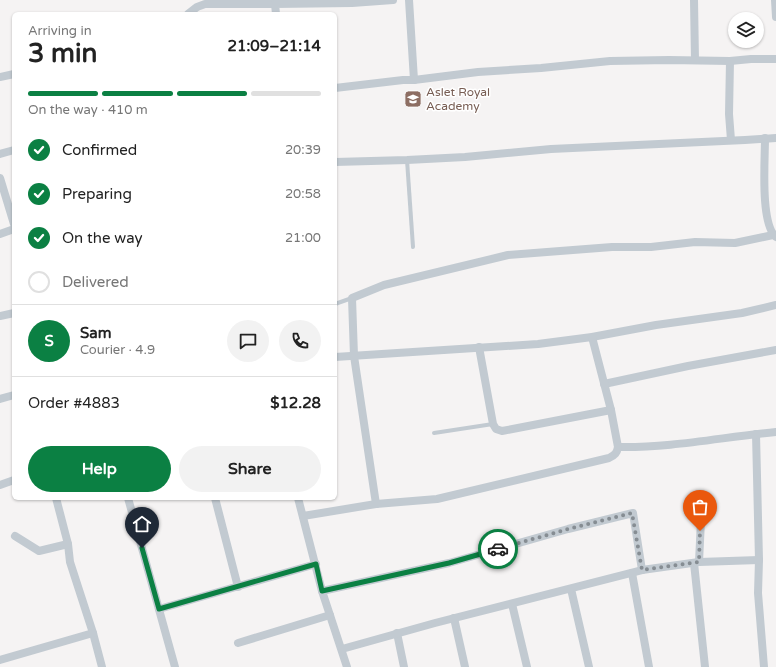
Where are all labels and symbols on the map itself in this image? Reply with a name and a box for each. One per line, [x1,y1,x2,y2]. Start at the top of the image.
place label: Aslet Royal Academy [426,85,490,113]
school or university icon: Aslet Royal Academy [403,89,423,109]
pin [683,490,717,531]
pin [125,507,159,548]
courier [478,529,518,569]

